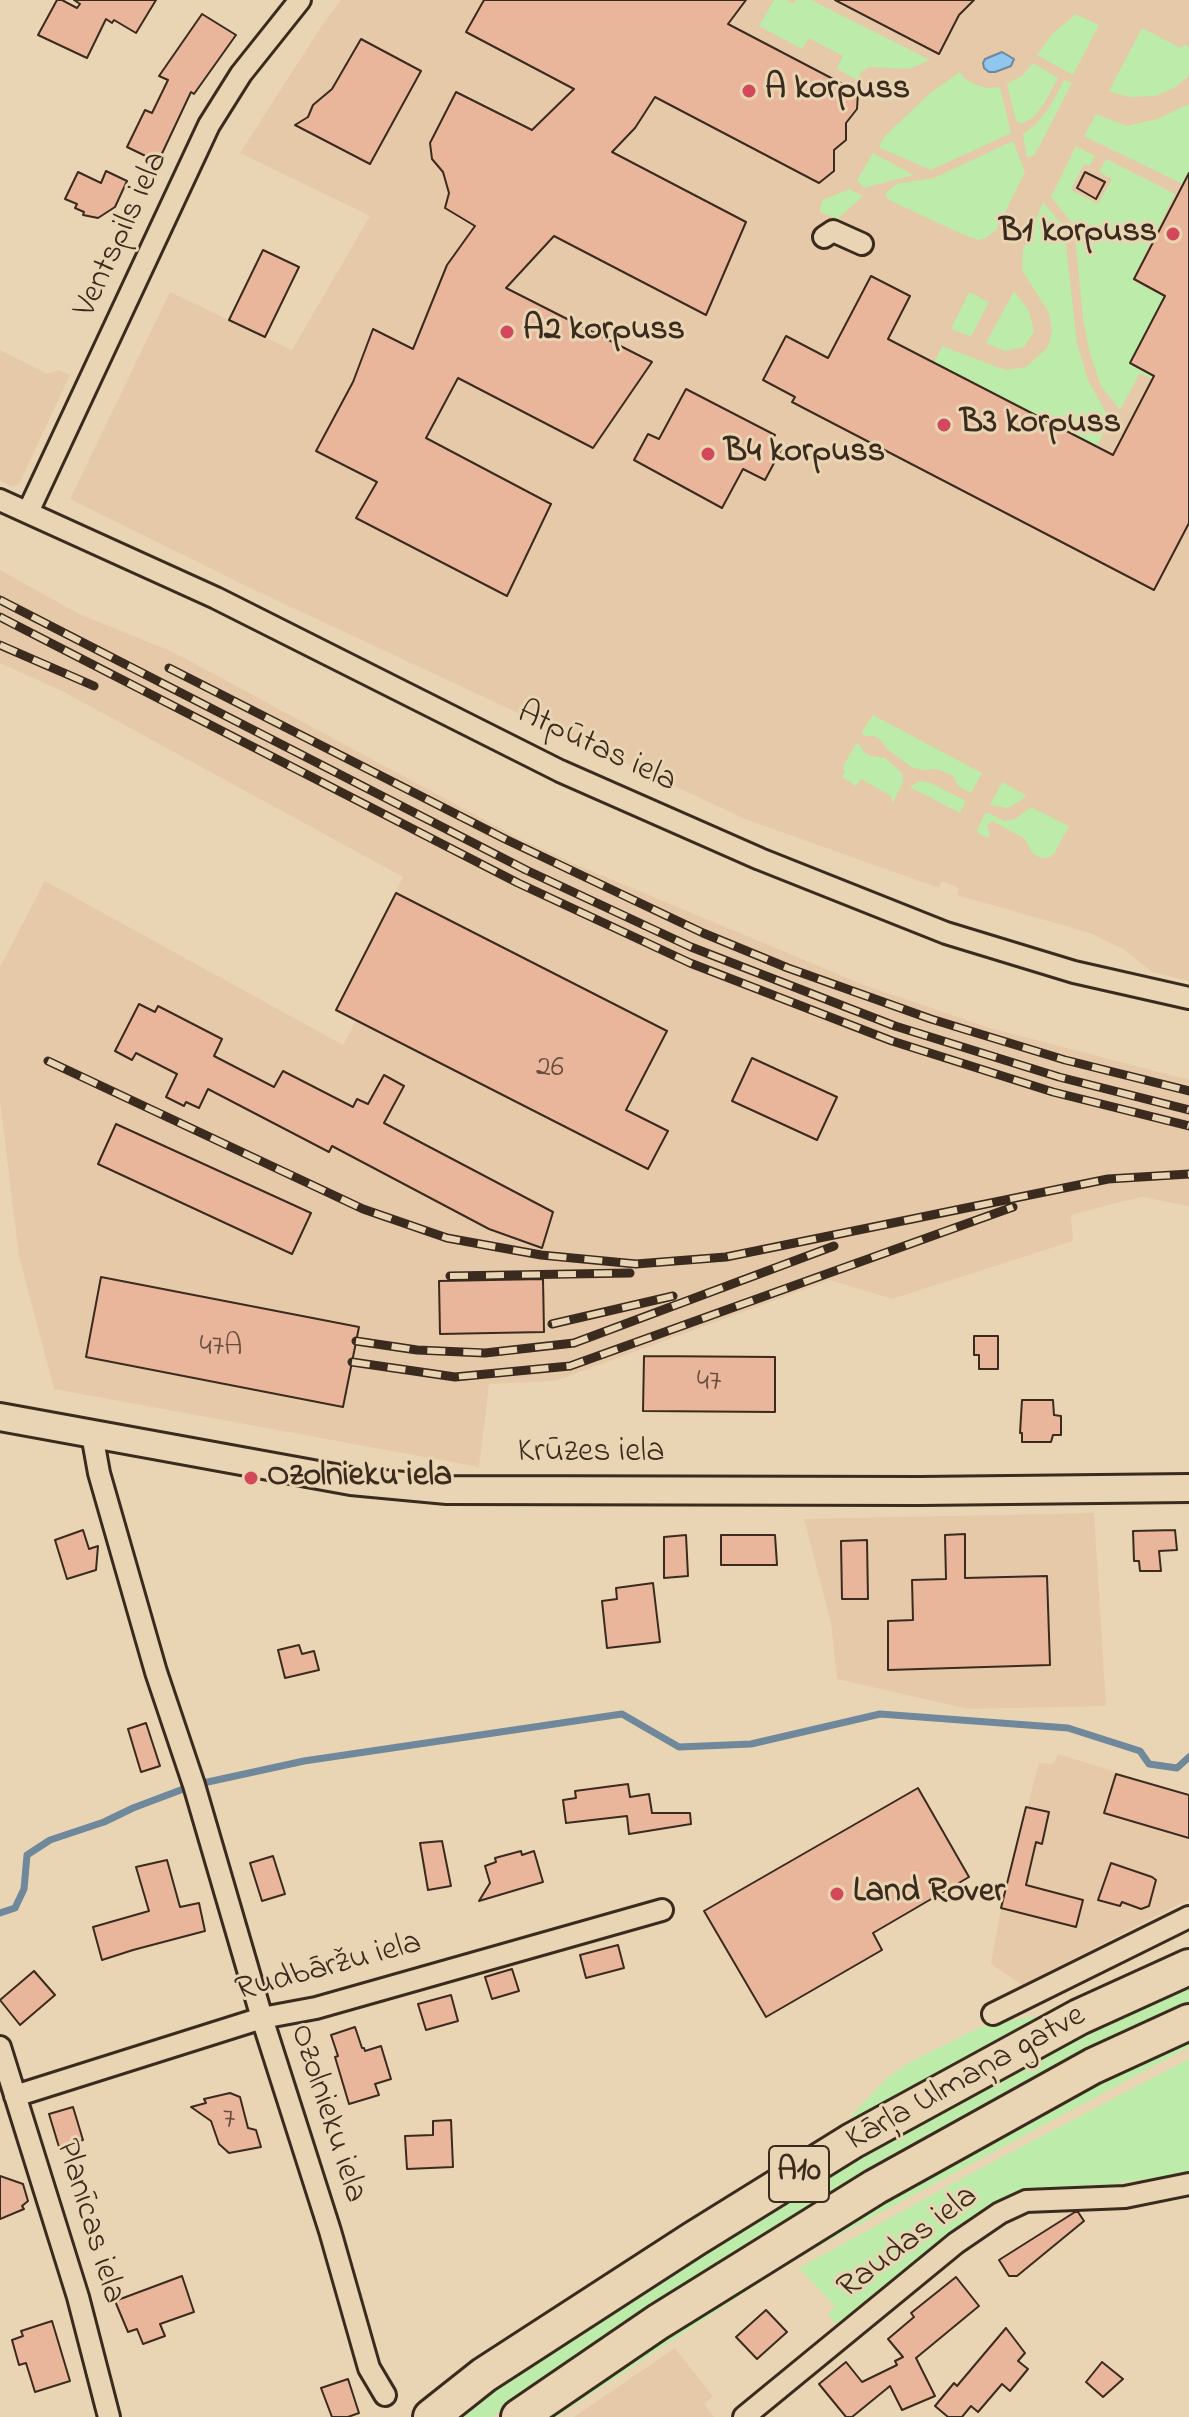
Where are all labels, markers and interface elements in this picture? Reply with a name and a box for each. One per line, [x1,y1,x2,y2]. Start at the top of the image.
place label: A korpuss [765,71,910,111]
marker: A korpuss [740,82,758,100]
street label: Ventspils iela [67,146,179,324]
place label: B1 korpuss [999,214,1157,254]
marker: B1 korpuss [1164,225,1182,243]
place label: A2 korpuss [523,312,685,352]
marker: A2 korpuss [498,323,516,341]
place label: B3 korpuss [960,405,1121,445]
marker: B3 korpuss [935,416,953,434]
place label: B4 korpuss [724,434,885,474]
marker: B4 korpuss [699,445,717,463]
street label: Atpūtas iela [510,694,682,804]
house number: 26 [536,1052,564,1088]
house number: 47A [199,1331,243,1367]
house number: 47 [697,1366,721,1402]
street label: Krūzes iela [517,1434,665,1474]
place label: Ozolnieku iela [267,1458,452,1498]
marker: Ozolnieku iela [242,1469,260,1487]
place label: Land Rover [853,1874,1005,1914]
marker: Land Rover [828,1885,846,1903]
street label: Rudbāržu iela [232,1925,426,2013]
street label: Kārļa Ulmaņa gatve [840,1997,1094,2163]
street label: Ozolnieku iela [278,2020,374,2208]
house number: 7 [223,2104,235,2140]
street label: Planīcas iela [44,2135,132,2309]
road number: A10 [769,2146,829,2202]
street label: Raudas iela [831,2178,987,2310]

